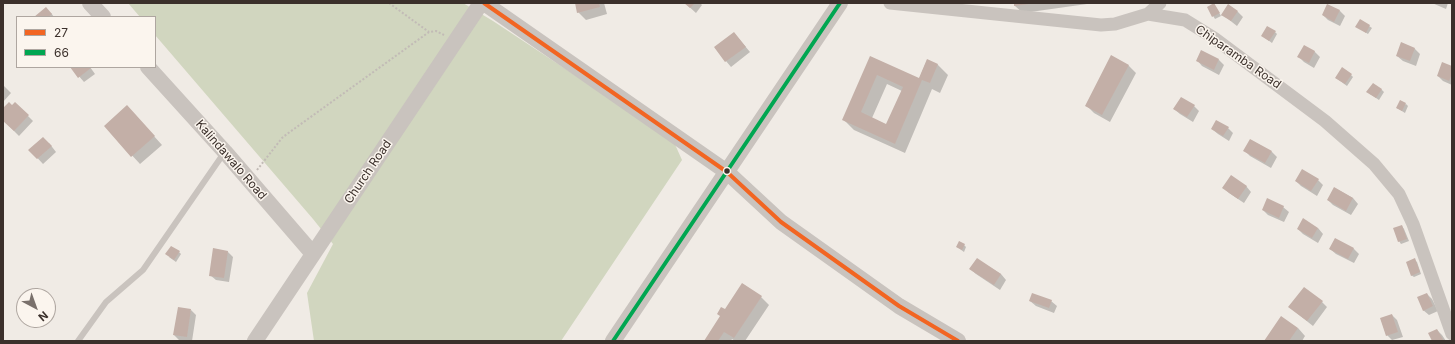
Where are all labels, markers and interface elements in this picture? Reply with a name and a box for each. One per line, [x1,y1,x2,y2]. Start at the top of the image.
legend [16,16,156,68]
street label: Chiparamba Road [1192,22,1284,92]
text: 27 [54,25,68,40]
text: 66 [54,45,69,60]
street label: Kalindawalo Road [193,117,269,203]
street label: Church Road [341,137,395,207]
unlabelled marker [722,166,732,176]
north arrow [16,288,56,328]
text: N [35,308,51,324]

